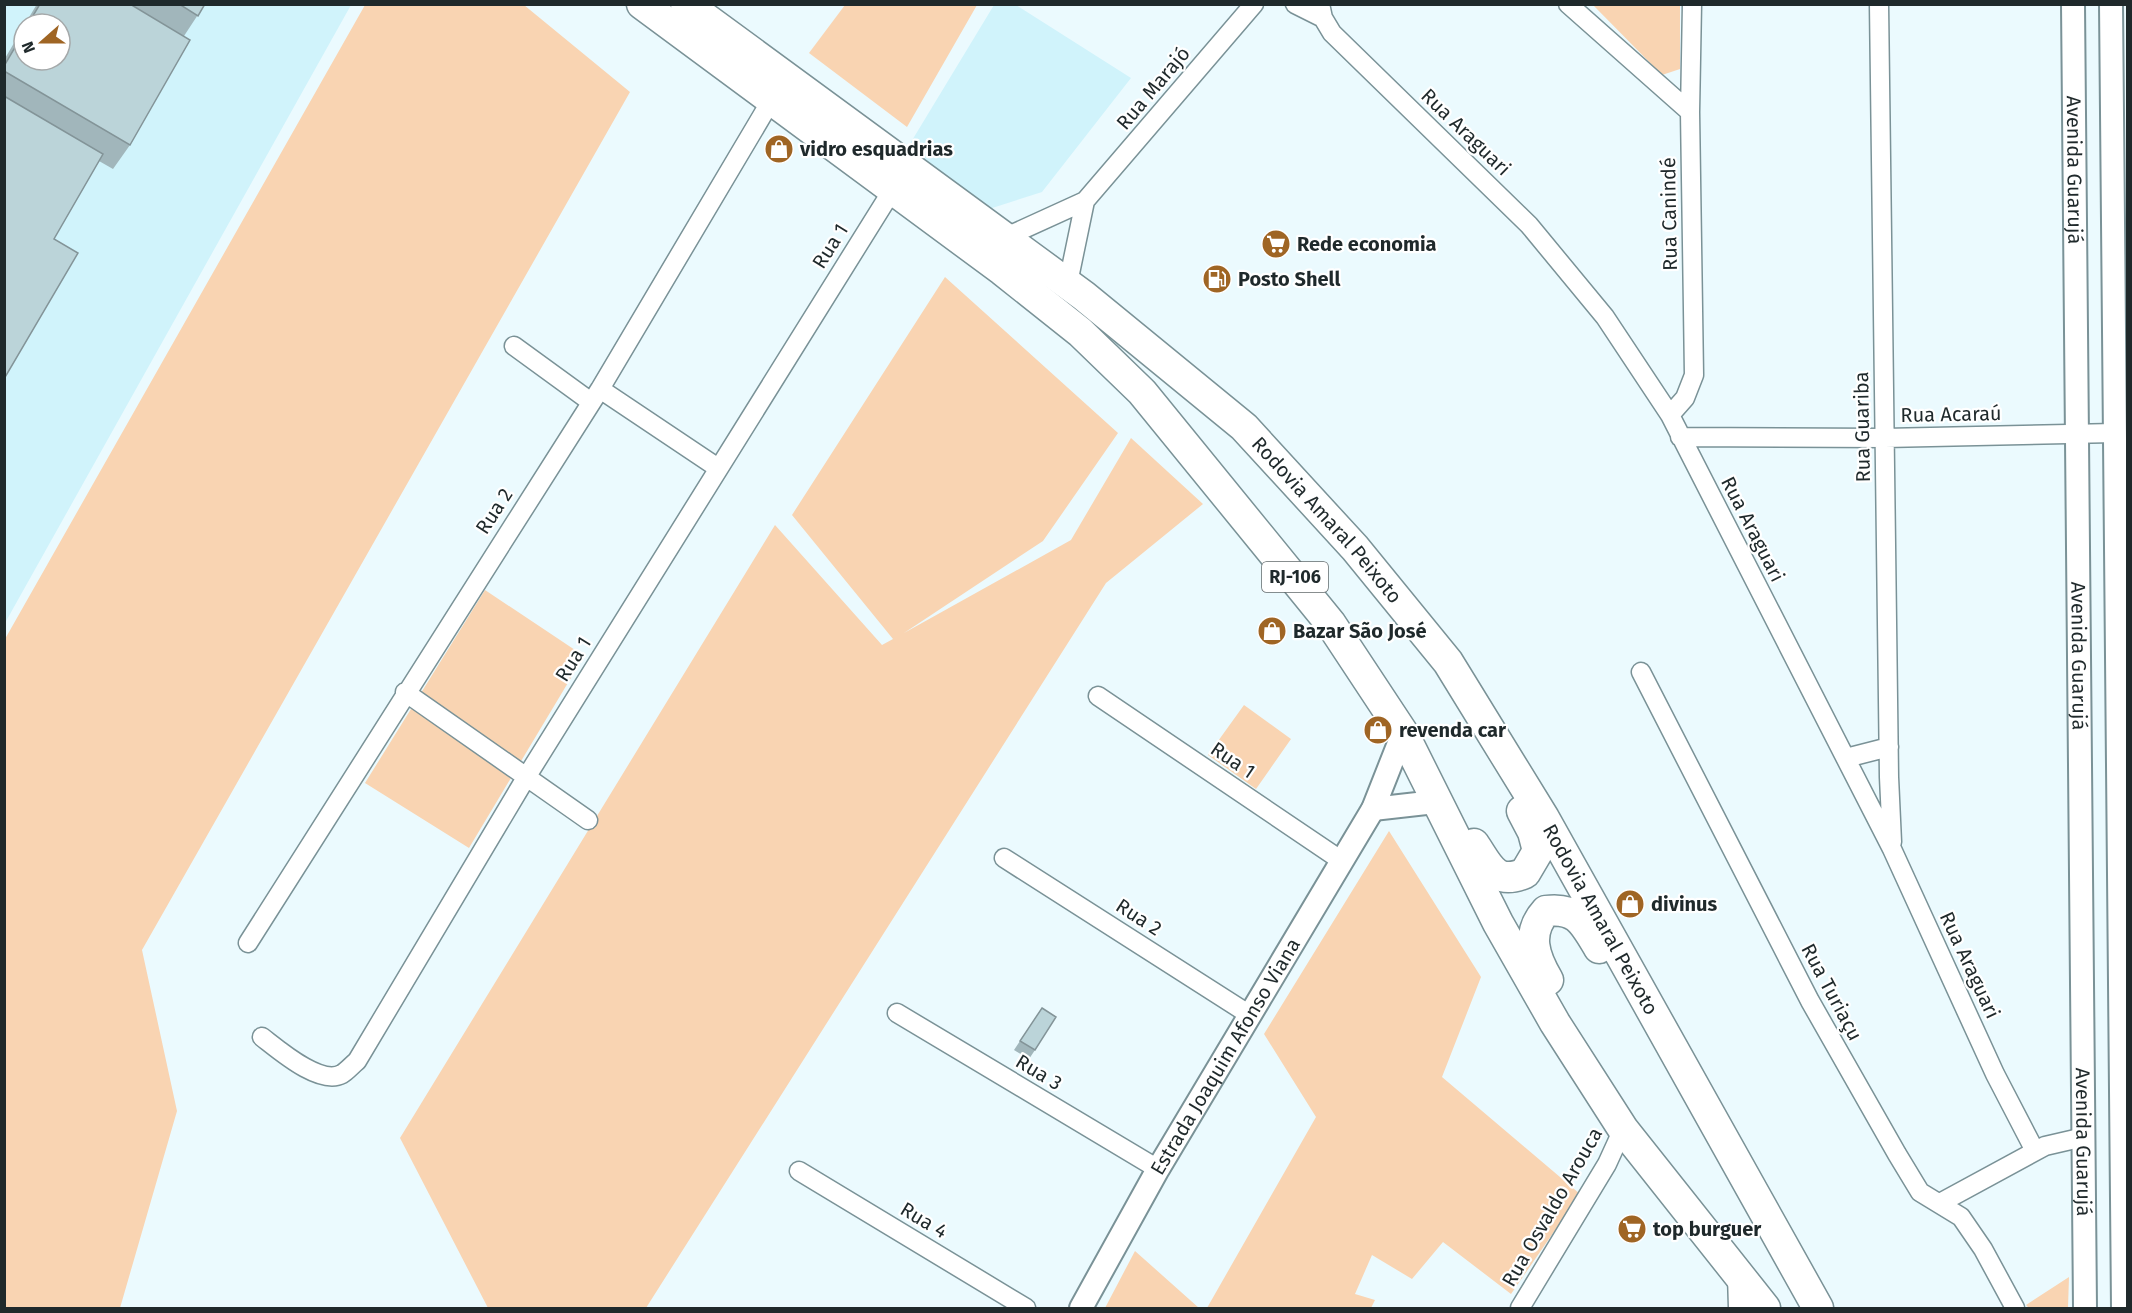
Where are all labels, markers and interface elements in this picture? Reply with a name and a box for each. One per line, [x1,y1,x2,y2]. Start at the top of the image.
north arrow [12,12,72,72]
text: N [18,39,39,56]
street label: Rua Marajó [1111,41,1195,135]
street label: Rua Araguari [1416,83,1516,181]
street label: Avenida Guarujá [2062,96,2087,244]
shop icon: vidro esquadrias [763,133,795,165]
place label: vidro esquadrias [799,137,953,161]
street label: Rua Canindé [1656,157,1682,271]
street label: Rua 1 [807,219,853,273]
supermarket icon: Rede economia [1260,228,1292,260]
place label: Rede economia [1297,232,1437,256]
fuel station icon: Posto Shell [1201,263,1233,295]
place label: Posto Shell [1238,267,1340,291]
street label: Rua Guariba [1849,371,1875,483]
street label: Rua Acaraú [1900,401,2002,427]
street label: Rodovia Amaral Peixoto [1247,432,1407,608]
street label: Rua Araguari [1716,472,1790,586]
street label: Rua 2 [470,484,518,538]
road number: RJ-106 [1262,562,1328,592]
street label: Avenida Guarujá [2066,582,2092,730]
shop icon: Bazar São José [1256,615,1288,647]
place label: Bazar São José [1293,619,1426,643]
street label: Rua 1 [550,632,596,686]
shop icon: revenda car [1362,714,1394,746]
place label: revenda car [1399,718,1507,742]
street label: Rua 1 [1206,736,1260,784]
street label: Rodovia Amaral Peixoto [1538,820,1663,1019]
shop icon: divinus [1614,888,1646,920]
place label: divinus [1651,892,1718,916]
street label: Rua 2 [1112,893,1166,941]
street label: Rua Araguari [1935,908,2005,1022]
street label: Estrada Joaquim Afonso Viana [1145,934,1305,1179]
street label: Rua Turiaçu [1796,939,1868,1045]
street label: Rua 3 [1011,1049,1067,1095]
street label: Avenida Guarujá [2071,1067,2096,1216]
street label: Rua Osvaldo Arouca [1497,1123,1607,1291]
street label: Rua 4 [896,1197,952,1243]
supermarket icon: top burguer [1616,1213,1648,1245]
place label: top burguer [1653,1217,1762,1241]

